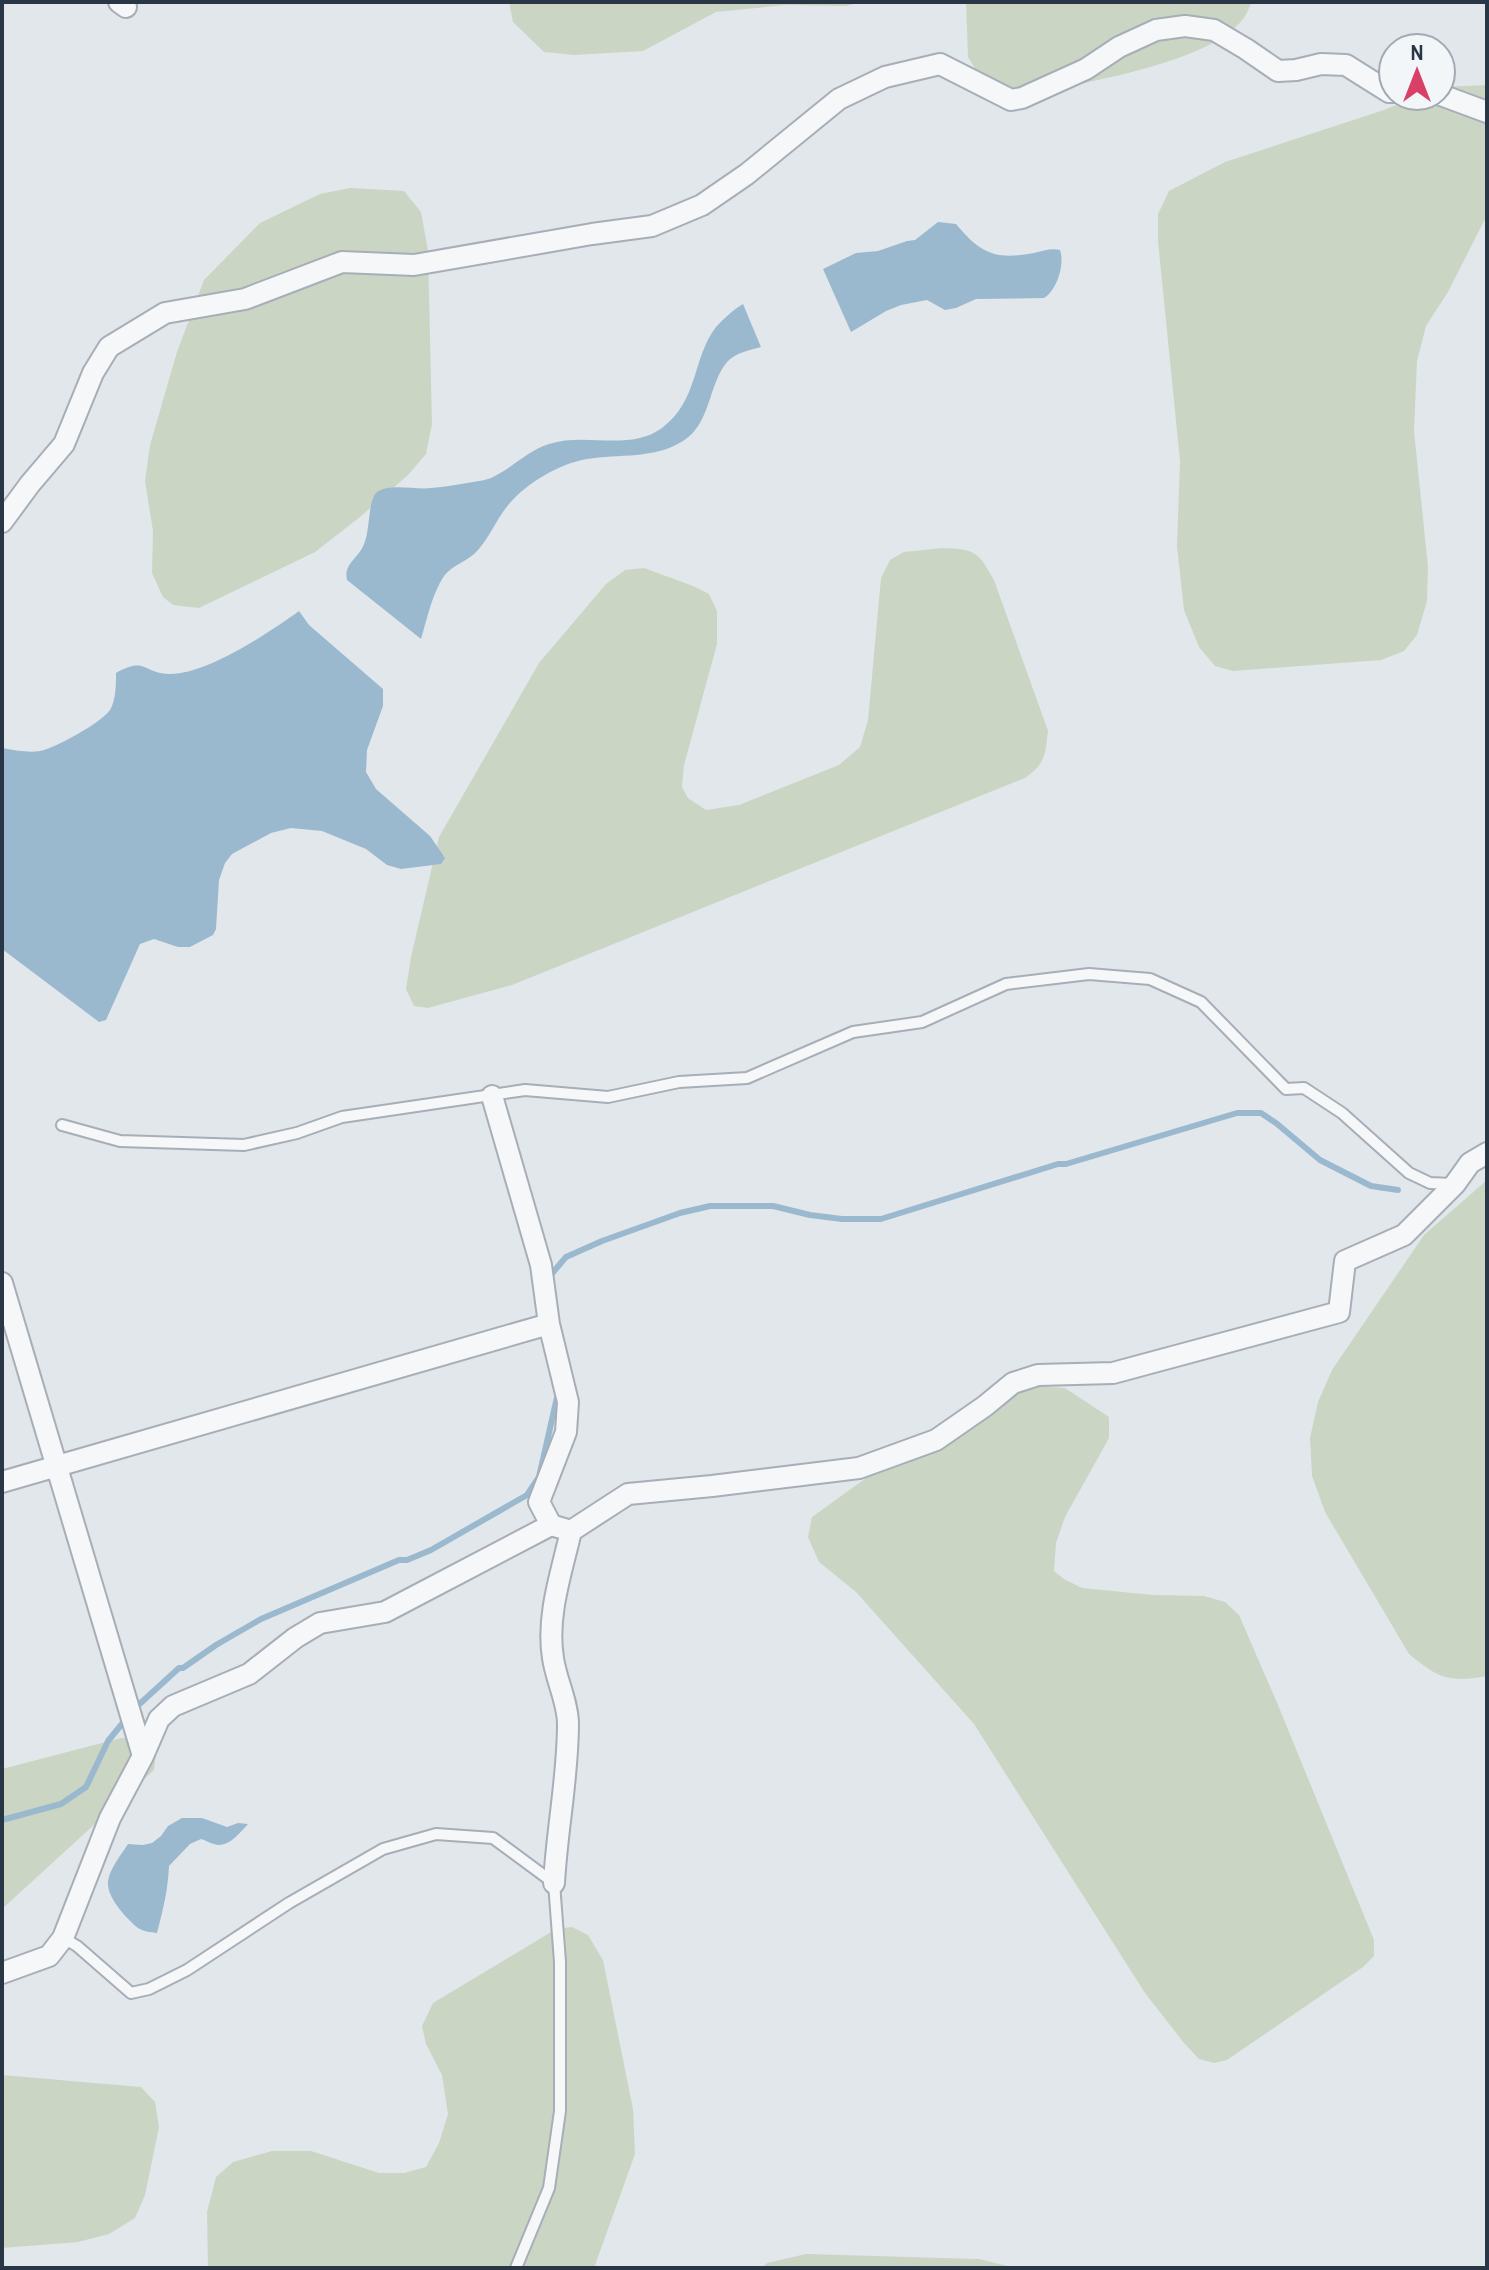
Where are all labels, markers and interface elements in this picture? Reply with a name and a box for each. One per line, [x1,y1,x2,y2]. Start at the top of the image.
north arrow [1377,32,1457,112]
text: N [1410,37,1424,67]

